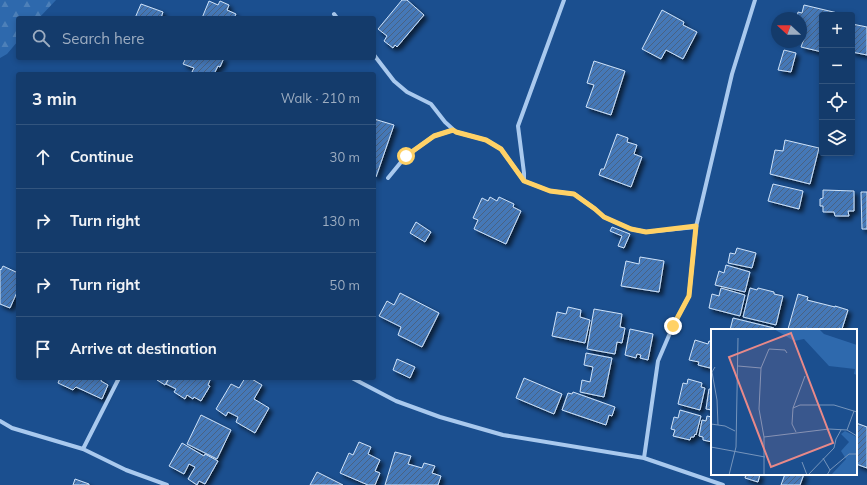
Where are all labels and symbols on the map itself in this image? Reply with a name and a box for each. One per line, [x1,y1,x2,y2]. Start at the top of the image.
north arrow [771,12,807,48]
route start [397,147,415,165]
route end [664,317,682,335]
inset map [711,329,857,475]

